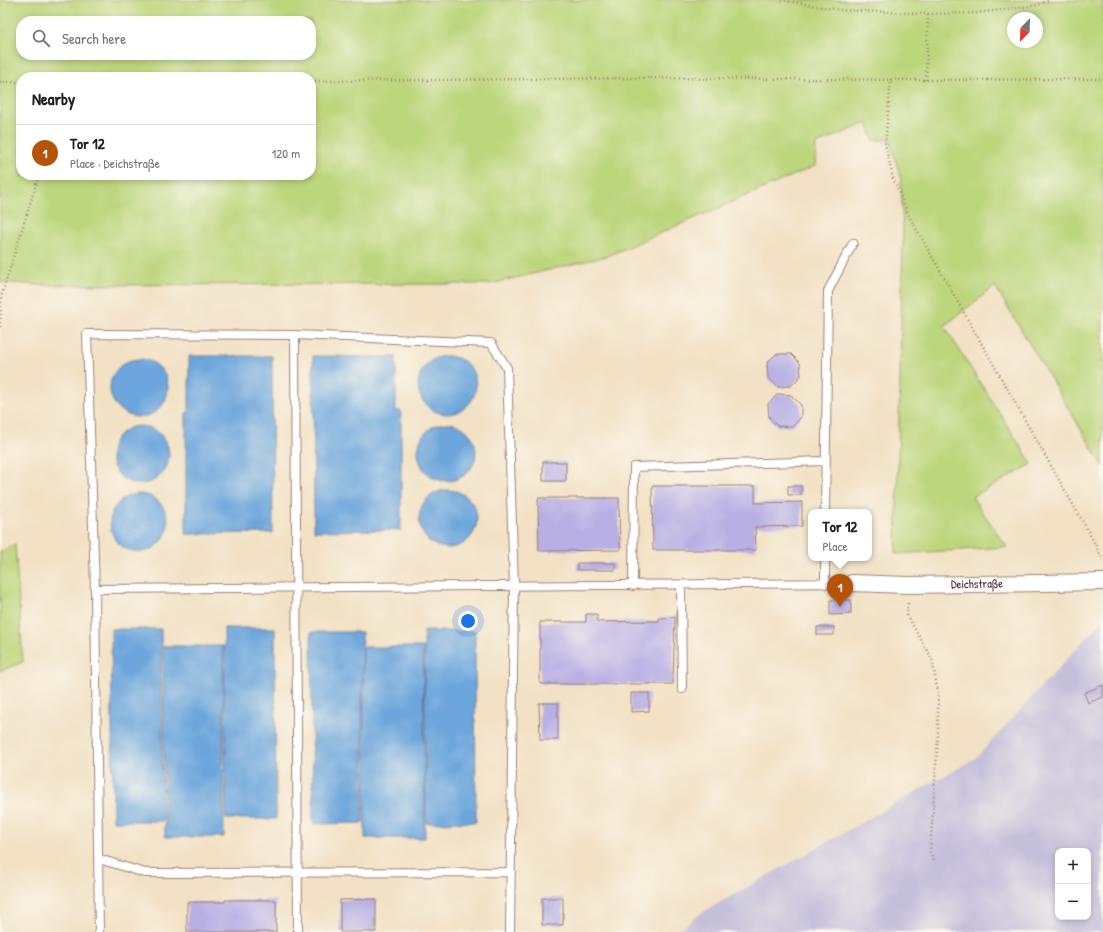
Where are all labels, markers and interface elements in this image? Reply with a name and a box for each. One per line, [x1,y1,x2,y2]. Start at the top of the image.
north arrow [1007,12,1043,48]
search box [16,16,316,60]
icon: search [30,27,52,49]
text: Search here [62,28,126,49]
text: Nearby [32,87,75,110]
text: Tor 12 [70,133,105,154]
text: 1 [43,144,47,162]
text: 120 m [272,144,300,162]
text: Place · Deichstraße [70,154,160,172]
popup [808,509,872,561]
text: Tor 12 [823,516,857,537]
text: Place [823,537,848,555]
pin: 1 [827,574,853,607]
street label: Deichstraße [951,575,1003,592]
your location [458,611,478,631]
map controls [1055,848,1091,920]
button: + [1055,848,1091,884]
button: − [1055,884,1091,920]

